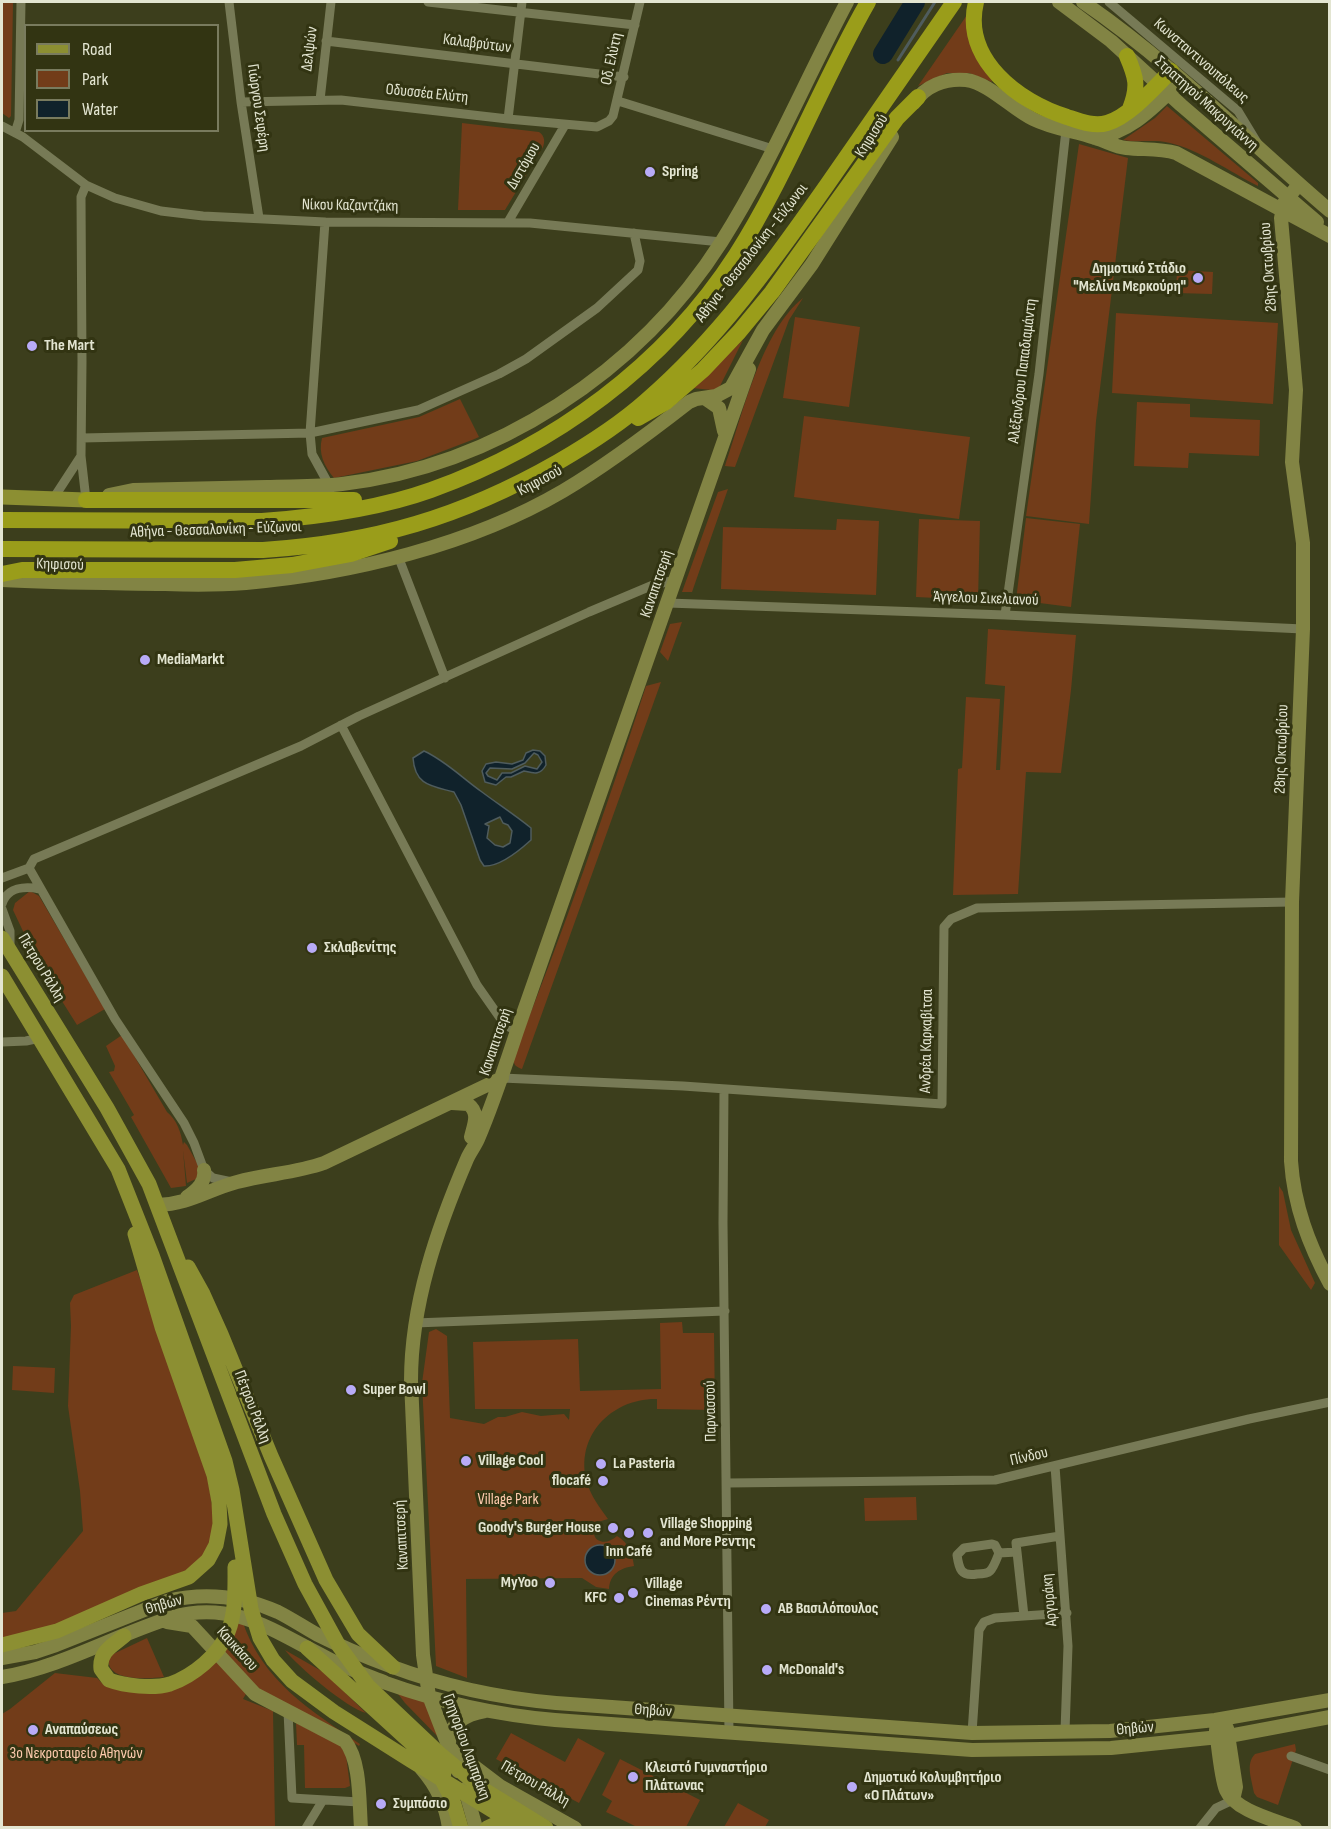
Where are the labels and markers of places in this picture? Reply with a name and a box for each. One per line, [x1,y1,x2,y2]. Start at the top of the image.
place label: Spring [662,162,698,182]
marker: Spring [643,165,657,179]
place label: Δημοτικό Στάδιο "Μελίνα Μερκούρη" [1073,259,1186,297]
marker: Δημοτικό Στάδιο "Μελίνα Μερκούρη" [1191,271,1205,285]
place label: The Mart [44,336,94,356]
marker: The Mart [25,339,39,353]
place label: MediaMarkt [157,650,224,670]
marker: MediaMarkt [138,653,152,667]
place label: Σκλαβενίτης [324,938,396,958]
marker: Σκλαβενίτης [305,941,319,955]
place label: Super Bowl [363,1380,426,1400]
marker: Super Bowl [344,1383,358,1397]
place label: Village Cool [478,1451,543,1471]
marker: Village Cool [459,1454,473,1468]
place label: La Pasteria [613,1454,675,1474]
marker: La Pasteria [594,1457,608,1471]
place label: flocafé [552,1471,591,1491]
marker: flocafé [596,1474,610,1488]
place label: Village Shopping and More Ρεντης [660,1514,756,1552]
place label: Goody's Burger House [478,1518,601,1538]
marker: Goody's Burger House [606,1521,620,1535]
marker: Inn Café [622,1526,636,1540]
marker: Village Shopping and More Ρεντης [641,1526,655,1540]
place label: Inn Café [606,1542,652,1562]
place label: MyYoo [501,1573,538,1593]
place label: Village Cinemas Ρέντη [645,1574,731,1612]
marker: MyYoo [543,1576,557,1590]
marker: Village Cinemas Ρέντη [626,1586,640,1600]
place label: KFC [584,1588,607,1608]
marker: KFC [612,1591,626,1605]
place label: ΑΒ Βασιλόπουλος [778,1599,878,1619]
marker: ΑΒ Βασιλόπουλος [759,1602,773,1616]
place label: McDonald's [779,1660,844,1680]
marker: McDonald's [760,1663,774,1677]
place label: Αναπαύσεως [45,1720,118,1740]
marker: Αναπαύσεως [26,1723,40,1737]
place label: Κλειστό Γυμναστήριο Πλάτωνας [645,1758,767,1796]
place label: Δημοτικό Κολυμβητήριο «Ο Πλάτων» [864,1768,1001,1806]
marker: Κλειστό Γυμναστήριο Πλάτωνας [626,1770,640,1784]
marker: Δημοτικό Κολυμβητήριο «Ο Πλάτων» [845,1780,859,1794]
place label: Συμπόσιο [393,1794,447,1814]
marker: Συμπόσιο [374,1797,388,1811]

